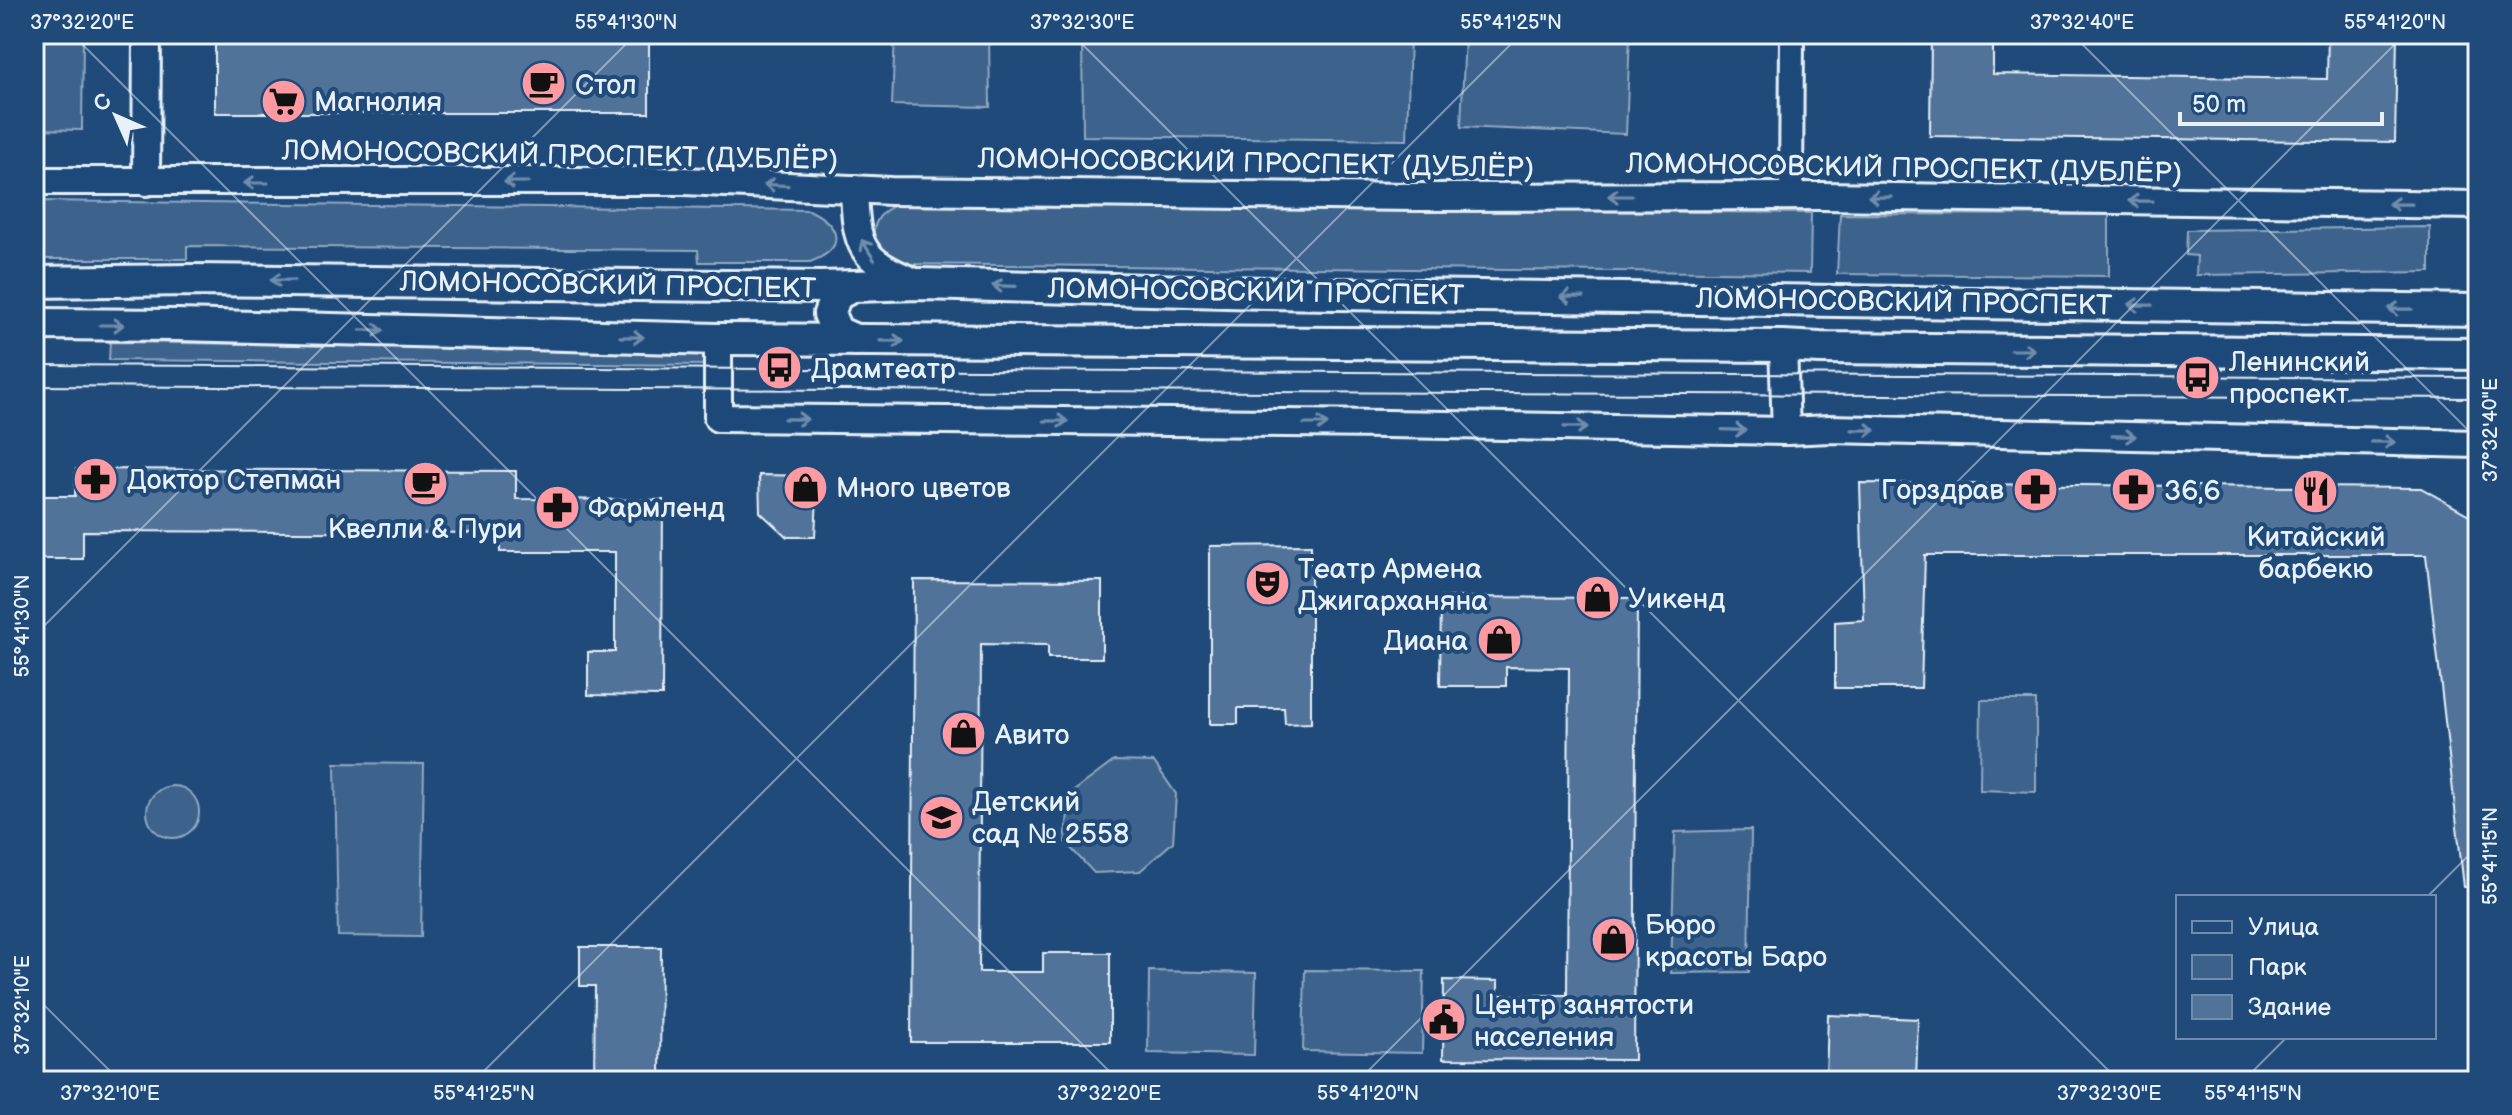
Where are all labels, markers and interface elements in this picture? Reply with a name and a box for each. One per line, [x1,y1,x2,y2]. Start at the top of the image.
text: 37°32'20"E [30,11,134,35]
text: 55°41'30"N [575,11,677,35]
text: 37°32'30"E [1030,11,1134,35]
text: 55°41'25"N [1460,11,1562,35]
text: 37°32'40"E [2030,11,2134,35]
text: 55°41'20"N [2344,11,2446,35]
cafe icon: Стол [520,60,568,108]
place label: Стол [575,69,637,102]
north arrow [76,76,156,156]
scale bar [2180,76,2382,126]
supermarket icon: Магнолия [259,77,307,125]
place label: Магнолия [314,86,442,119]
text: С [88,88,118,118]
text: 50 m [2192,90,2246,119]
street label: ЛОМОНОСОВСКИЙ ПРОСПЕКТ (ДУБЛЁР) [281,134,838,177]
street label: ЛОМОНОСОВСКИЙ ПРОСПЕКТ (ДУБЛЁР) [977,142,1534,185]
street label: ЛОМОНОСОВСКИЙ ПРОСПЕКТ (ДУБЛЁР) [1625,147,2182,190]
one-way arrow [503,174,530,190]
one-way arrow [243,175,270,191]
one-way arrow [763,178,790,193]
one-way arrow [1607,188,1634,204]
one-way arrow [1867,189,1894,205]
one-way arrow [2127,193,2154,209]
one-way arrow [2387,197,2414,212]
one-way arrow [859,239,875,262]
street label: ЛОМОНОСОВСКИЙ ПРОСПЕКТ [399,265,817,306]
street label: ЛОМОНОСОВСКИЙ ПРОСПЕКТ [1047,272,1465,313]
one-way arrow [269,273,296,288]
one-way arrow [991,278,1018,294]
street label: ЛОМОНОСОВСКИЙ ПРОСПЕКТ [1695,282,2113,323]
one-way arrow [1559,289,1586,305]
one-way arrow [2127,297,2154,313]
one-way arrow [2387,301,2414,316]
one-way arrow [98,317,125,333]
one-way arrow [358,323,385,338]
one-way arrow [618,330,645,345]
one-way arrow [878,333,905,349]
one-way arrow [2009,342,2036,358]
bus stop icon: Драмтеатр [756,344,804,392]
place label: Ленинский проспект [2228,346,2370,411]
place label: Драмтеатр [811,353,956,386]
bus stop icon: Ленинский проспект [2174,353,2222,401]
text: 37°32'40"E [2479,378,2503,482]
one-way arrow [782,411,809,427]
one-way arrow [1042,414,1069,429]
one-way arrow [1302,416,1329,432]
one-way arrow [1562,419,1589,435]
one-way arrow [1720,422,1747,437]
one-way arrow [1850,422,1877,438]
one-way arrow [2110,428,2137,444]
one-way arrow [2369,434,2396,449]
pharmacy icon: Доктор Степман [72,455,120,503]
cafe icon: Квелли & Пури [401,460,449,508]
shop icon: Много цветов [781,463,829,511]
place label: Доктор Степман [127,464,341,497]
pharmacy icon: Горздрав [2011,465,2059,513]
pharmacy icon: 36,6 [2109,466,2157,514]
restaurant icon: Китайский барбекю [2292,468,2340,516]
place label: Много цветов [836,472,1011,505]
place label: Горздрав [1881,474,2004,507]
place label: 36,6 [2164,475,2221,508]
pharmacy icon: Фармленд [533,483,581,531]
place label: Фармленд [588,492,725,525]
place label: Квелли & Пури [328,513,522,546]
place label: Китайский барбекю [2247,521,2385,586]
place label: Театр Армена Джигарханяна [1298,553,1488,618]
theatre icon: Театр Армена Джигарханяна [1243,560,1291,608]
shop icon: Уикенд [1573,574,1621,622]
text: 55°41'30"N [11,575,35,677]
place label: Уикенд [1628,583,1725,616]
shop icon: Диана [1475,616,1523,664]
place label: Диана [1384,625,1468,658]
shop icon: Авито [940,710,988,758]
place label: Авито [994,719,1069,752]
place label: Детский сад № 2558 [972,786,1129,851]
school or university icon: Детский сад № 2558 [917,793,965,841]
text: 55°41'15"N [2479,807,2503,905]
legend [2176,895,2436,1039]
place label: Бюро красоты Баро [1645,909,1827,974]
text: Улица [2248,913,2319,942]
shop icon: Бюро красоты Баро [1590,916,1638,964]
text: Парк [2248,953,2307,982]
text: 37°32'10"E [11,955,35,1055]
place label: Центр занятости населения [1474,989,1694,1054]
text: Здание [2248,993,2331,1022]
public building icon: Центр занятости населения [1419,996,1467,1044]
text: 37°32'10"E [60,1082,160,1106]
text: 55°41'25"N [433,1082,535,1106]
text: 37°32'20"E [1057,1082,1161,1106]
text: 55°41'20"N [1317,1082,1419,1106]
text: 37°32'30"E [2057,1082,2161,1106]
text: 55°41'15"N [2204,1082,2302,1106]

